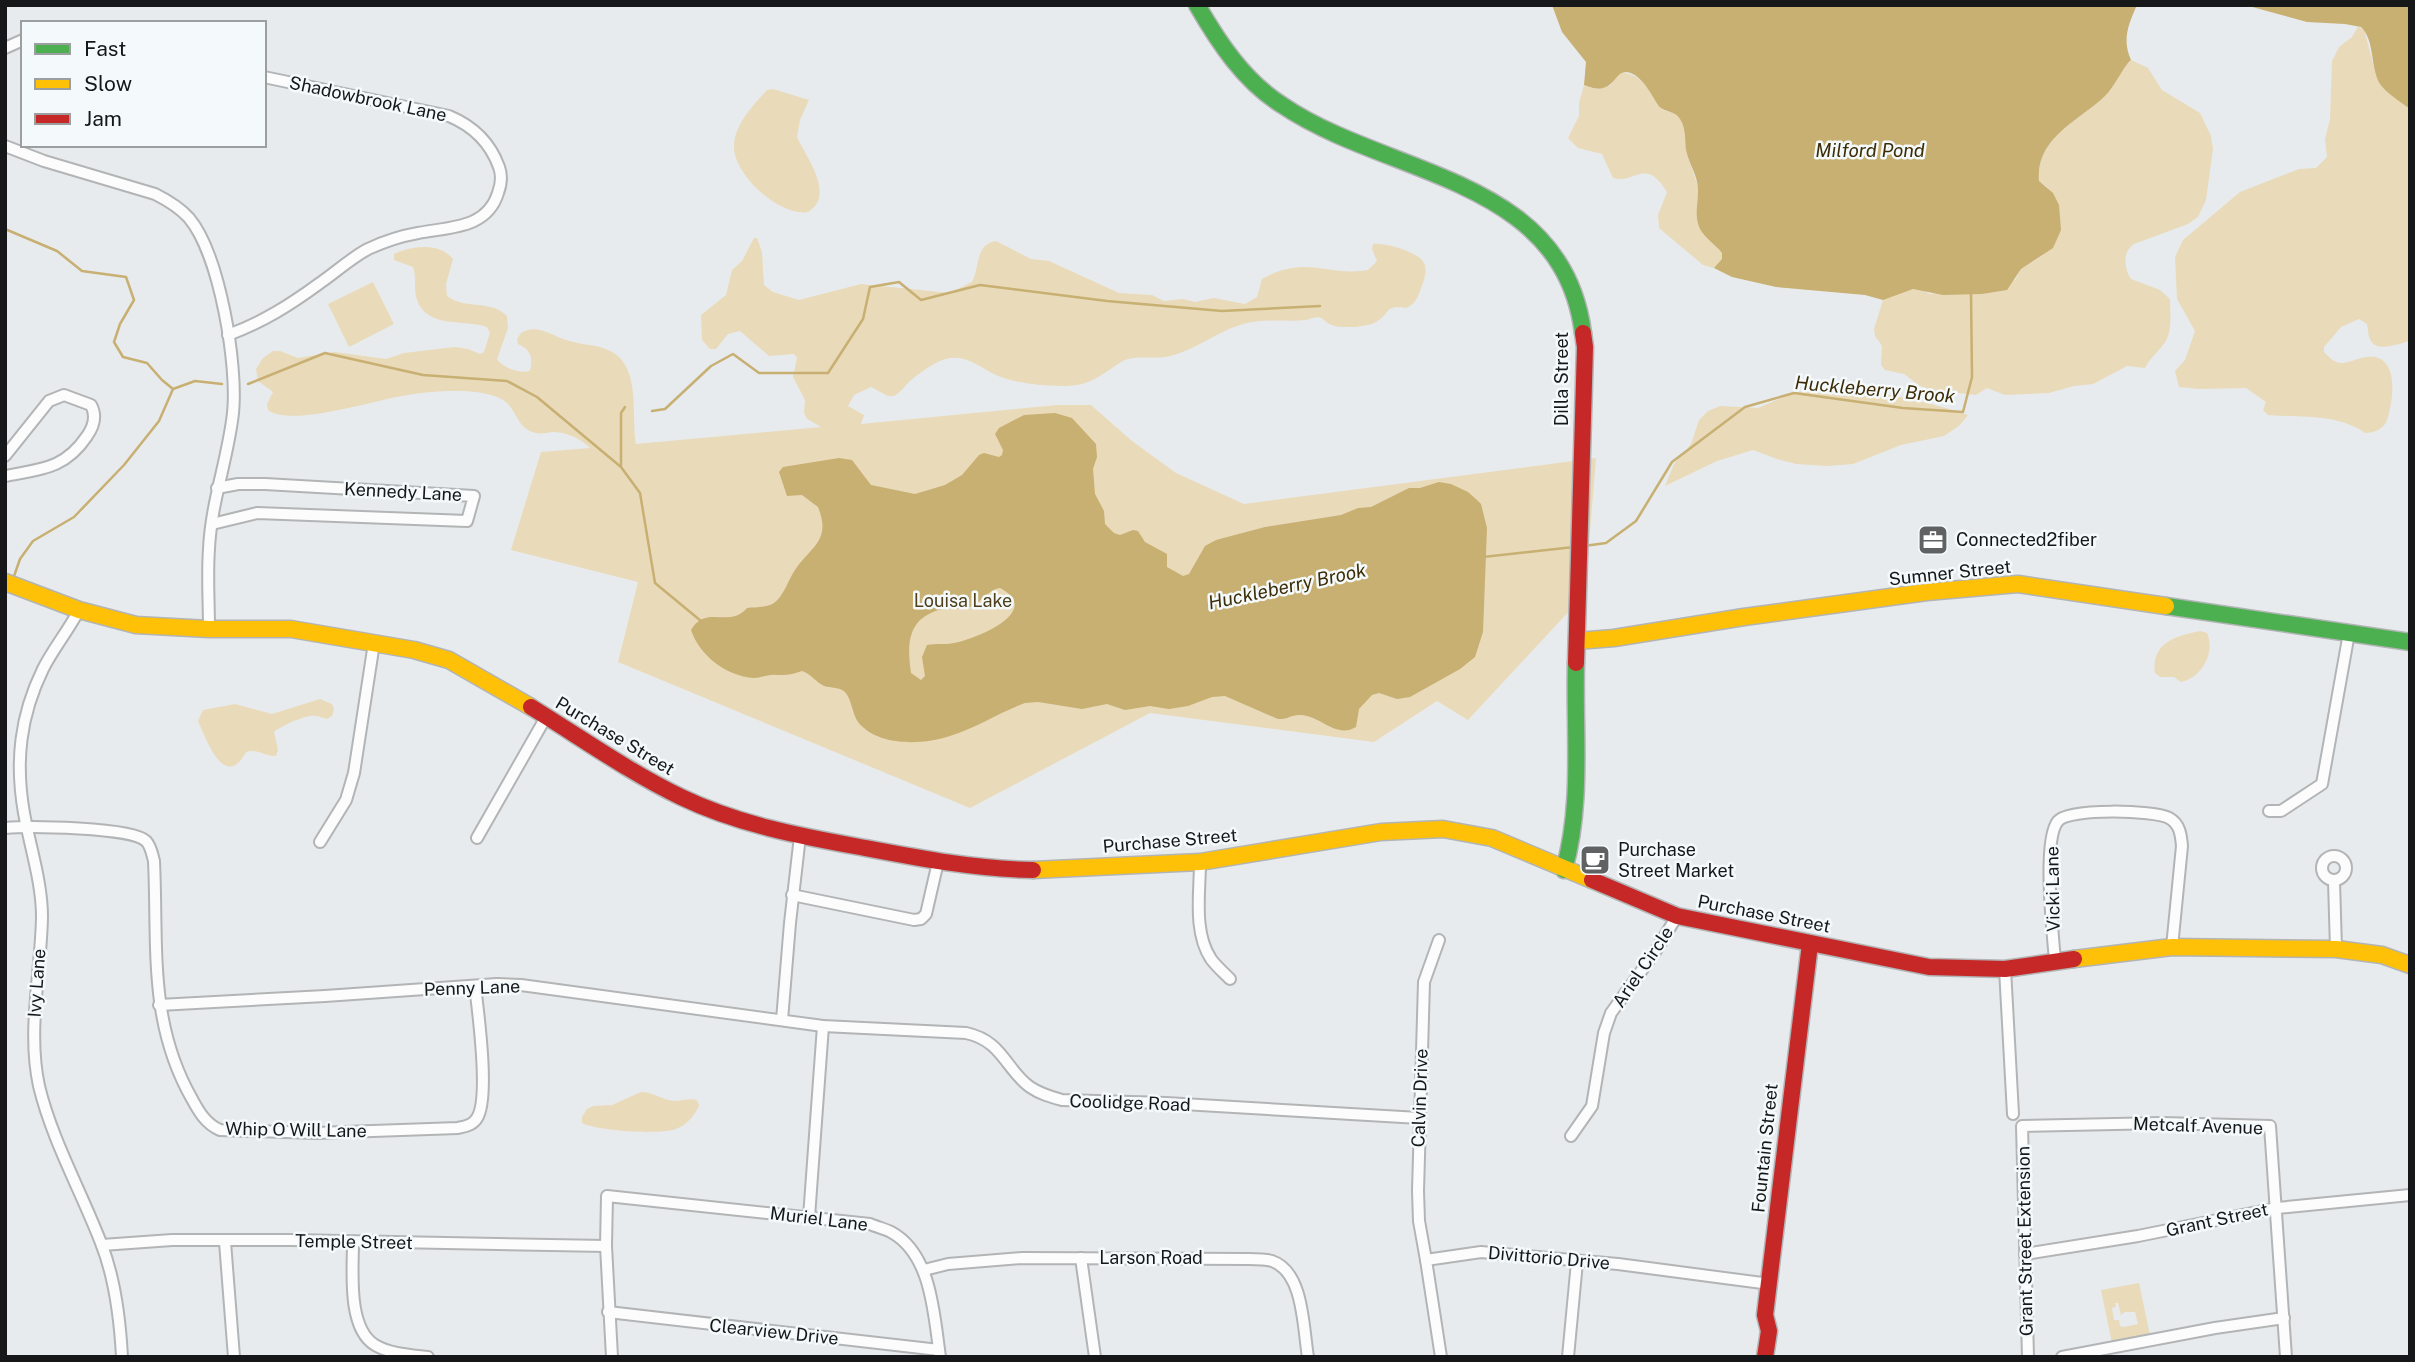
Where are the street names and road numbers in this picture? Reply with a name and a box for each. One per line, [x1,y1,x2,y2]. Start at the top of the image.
street label: Shadowbrook Lane [288,72,449,125]
street label: Dilla Street [1551,332,1572,426]
street label: Kennedy Lane [343,478,463,505]
street label: Sumner Street [1888,556,2012,589]
street label: Purchase Street [552,692,678,779]
street label: Purchase Street [1102,824,1238,857]
street label: Vicki Lane [2041,846,2064,932]
street label: Purchase Street [1696,890,1832,937]
street label: Ariel Circle [1608,922,1677,1011]
street label: Ivy Lane [24,948,49,1018]
street label: Penny Lane [423,975,521,1000]
street label: Calvin Drive [1407,1048,1432,1148]
street label: Fountain Street [1747,1082,1782,1214]
street label: Coolidge Road [1069,1090,1191,1115]
street label: Metcalf Avenue [2133,1113,2264,1138]
street label: Whip O Will Lane [225,1118,367,1141]
street label: Grant Street Extension [2012,1146,2037,1336]
street label: Grant Street [2164,1198,2270,1241]
street label: Muriel Lane [769,1202,869,1235]
street label: Temple Street [295,1230,413,1253]
street label: Divittorio Drive [1487,1242,1611,1273]
street label: Larson Road [1099,1247,1203,1268]
street label: Clearview Drive [708,1314,840,1349]

